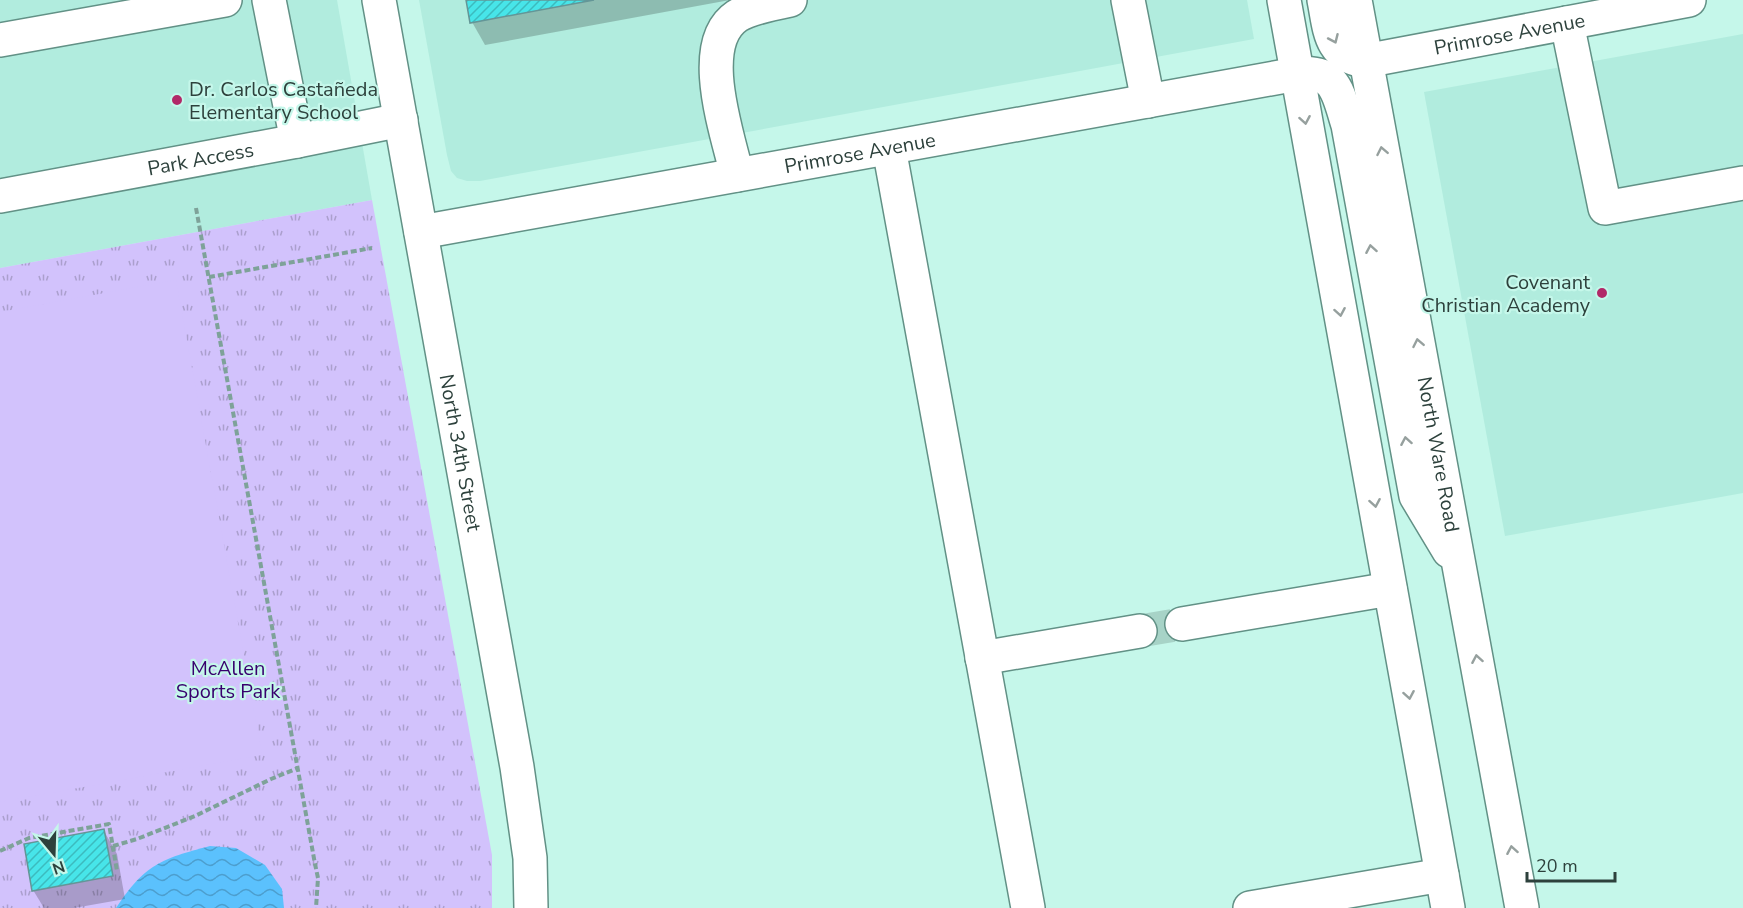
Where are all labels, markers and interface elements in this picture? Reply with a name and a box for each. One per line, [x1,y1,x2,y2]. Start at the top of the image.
street label: Primrose Avenue [1432,7,1587,62]
one-way arrow [1327,33,1339,44]
place label: Dr. Carlos Castañeda Elementary School [189,76,378,126]
marker: Dr. Carlos Castañeda Elementary School [170,93,184,107]
one-way arrow [1299,115,1311,124]
street label: Primrose Avenue [782,126,938,180]
street label: Park Access [145,136,256,182]
one-way arrow [1376,147,1389,157]
one-way arrow [1365,244,1378,254]
place label: Covenant Christian Academy [1421,269,1591,319]
marker: Covenant Christian Academy [1595,286,1609,300]
one-way arrow [1333,306,1346,316]
one-way arrow [1412,338,1425,348]
street label: North 34th Street [433,372,488,535]
street label: North Ware Road [1411,374,1466,535]
one-way arrow [1400,436,1413,446]
one-way arrow [1368,498,1381,508]
one-way arrow [1471,654,1483,663]
park label: McAllen Sports Park [176,655,281,705]
one-way arrow [1402,690,1415,700]
north arrow [24,824,84,884]
scale bar [1527,845,1616,883]
one-way arrow [1506,846,1519,856]
text: 20 m [1536,854,1578,878]
text: N [49,855,68,880]

